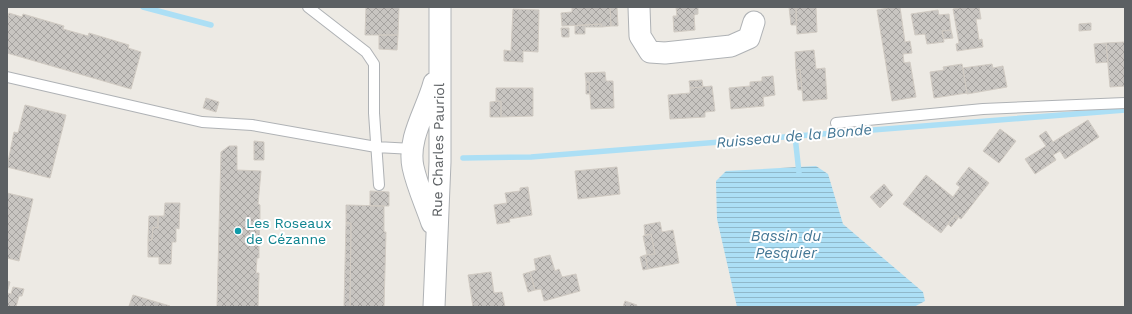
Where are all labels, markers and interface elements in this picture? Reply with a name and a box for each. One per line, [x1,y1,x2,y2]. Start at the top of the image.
street label: Rue Charles Pauriol [429,82,447,217]
water label: Ruisseau de la Bonde [715,120,873,152]
place label: Les Roseaux de Cézanne [246,215,331,247]
marker: Les Roseaux de Cézanne [233,226,243,236]
water label: Bassin du Pesquier [751,227,821,262]

